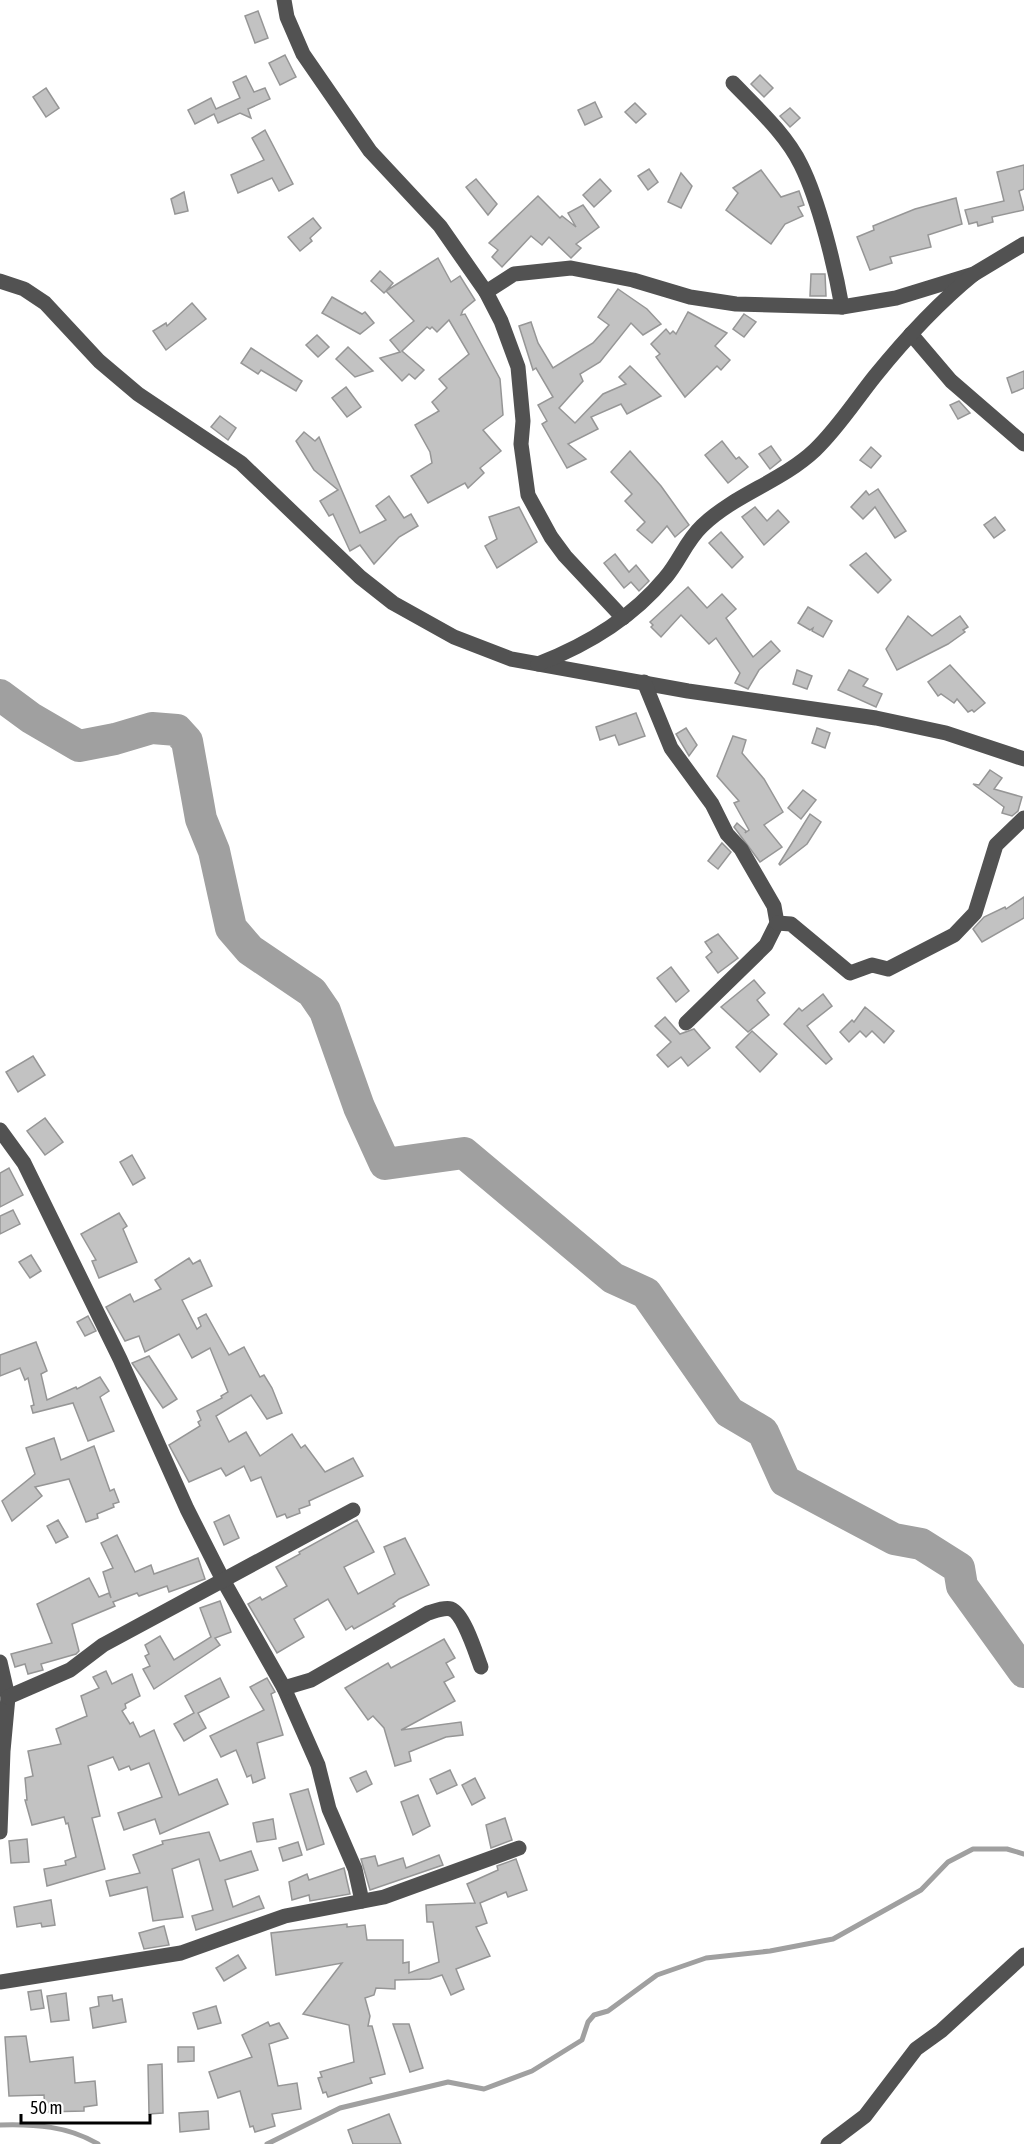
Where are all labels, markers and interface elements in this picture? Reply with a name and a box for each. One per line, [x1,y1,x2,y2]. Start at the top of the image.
scale bar [21,2087,150,2125]
text: 50 m [30,2097,62,2118]

